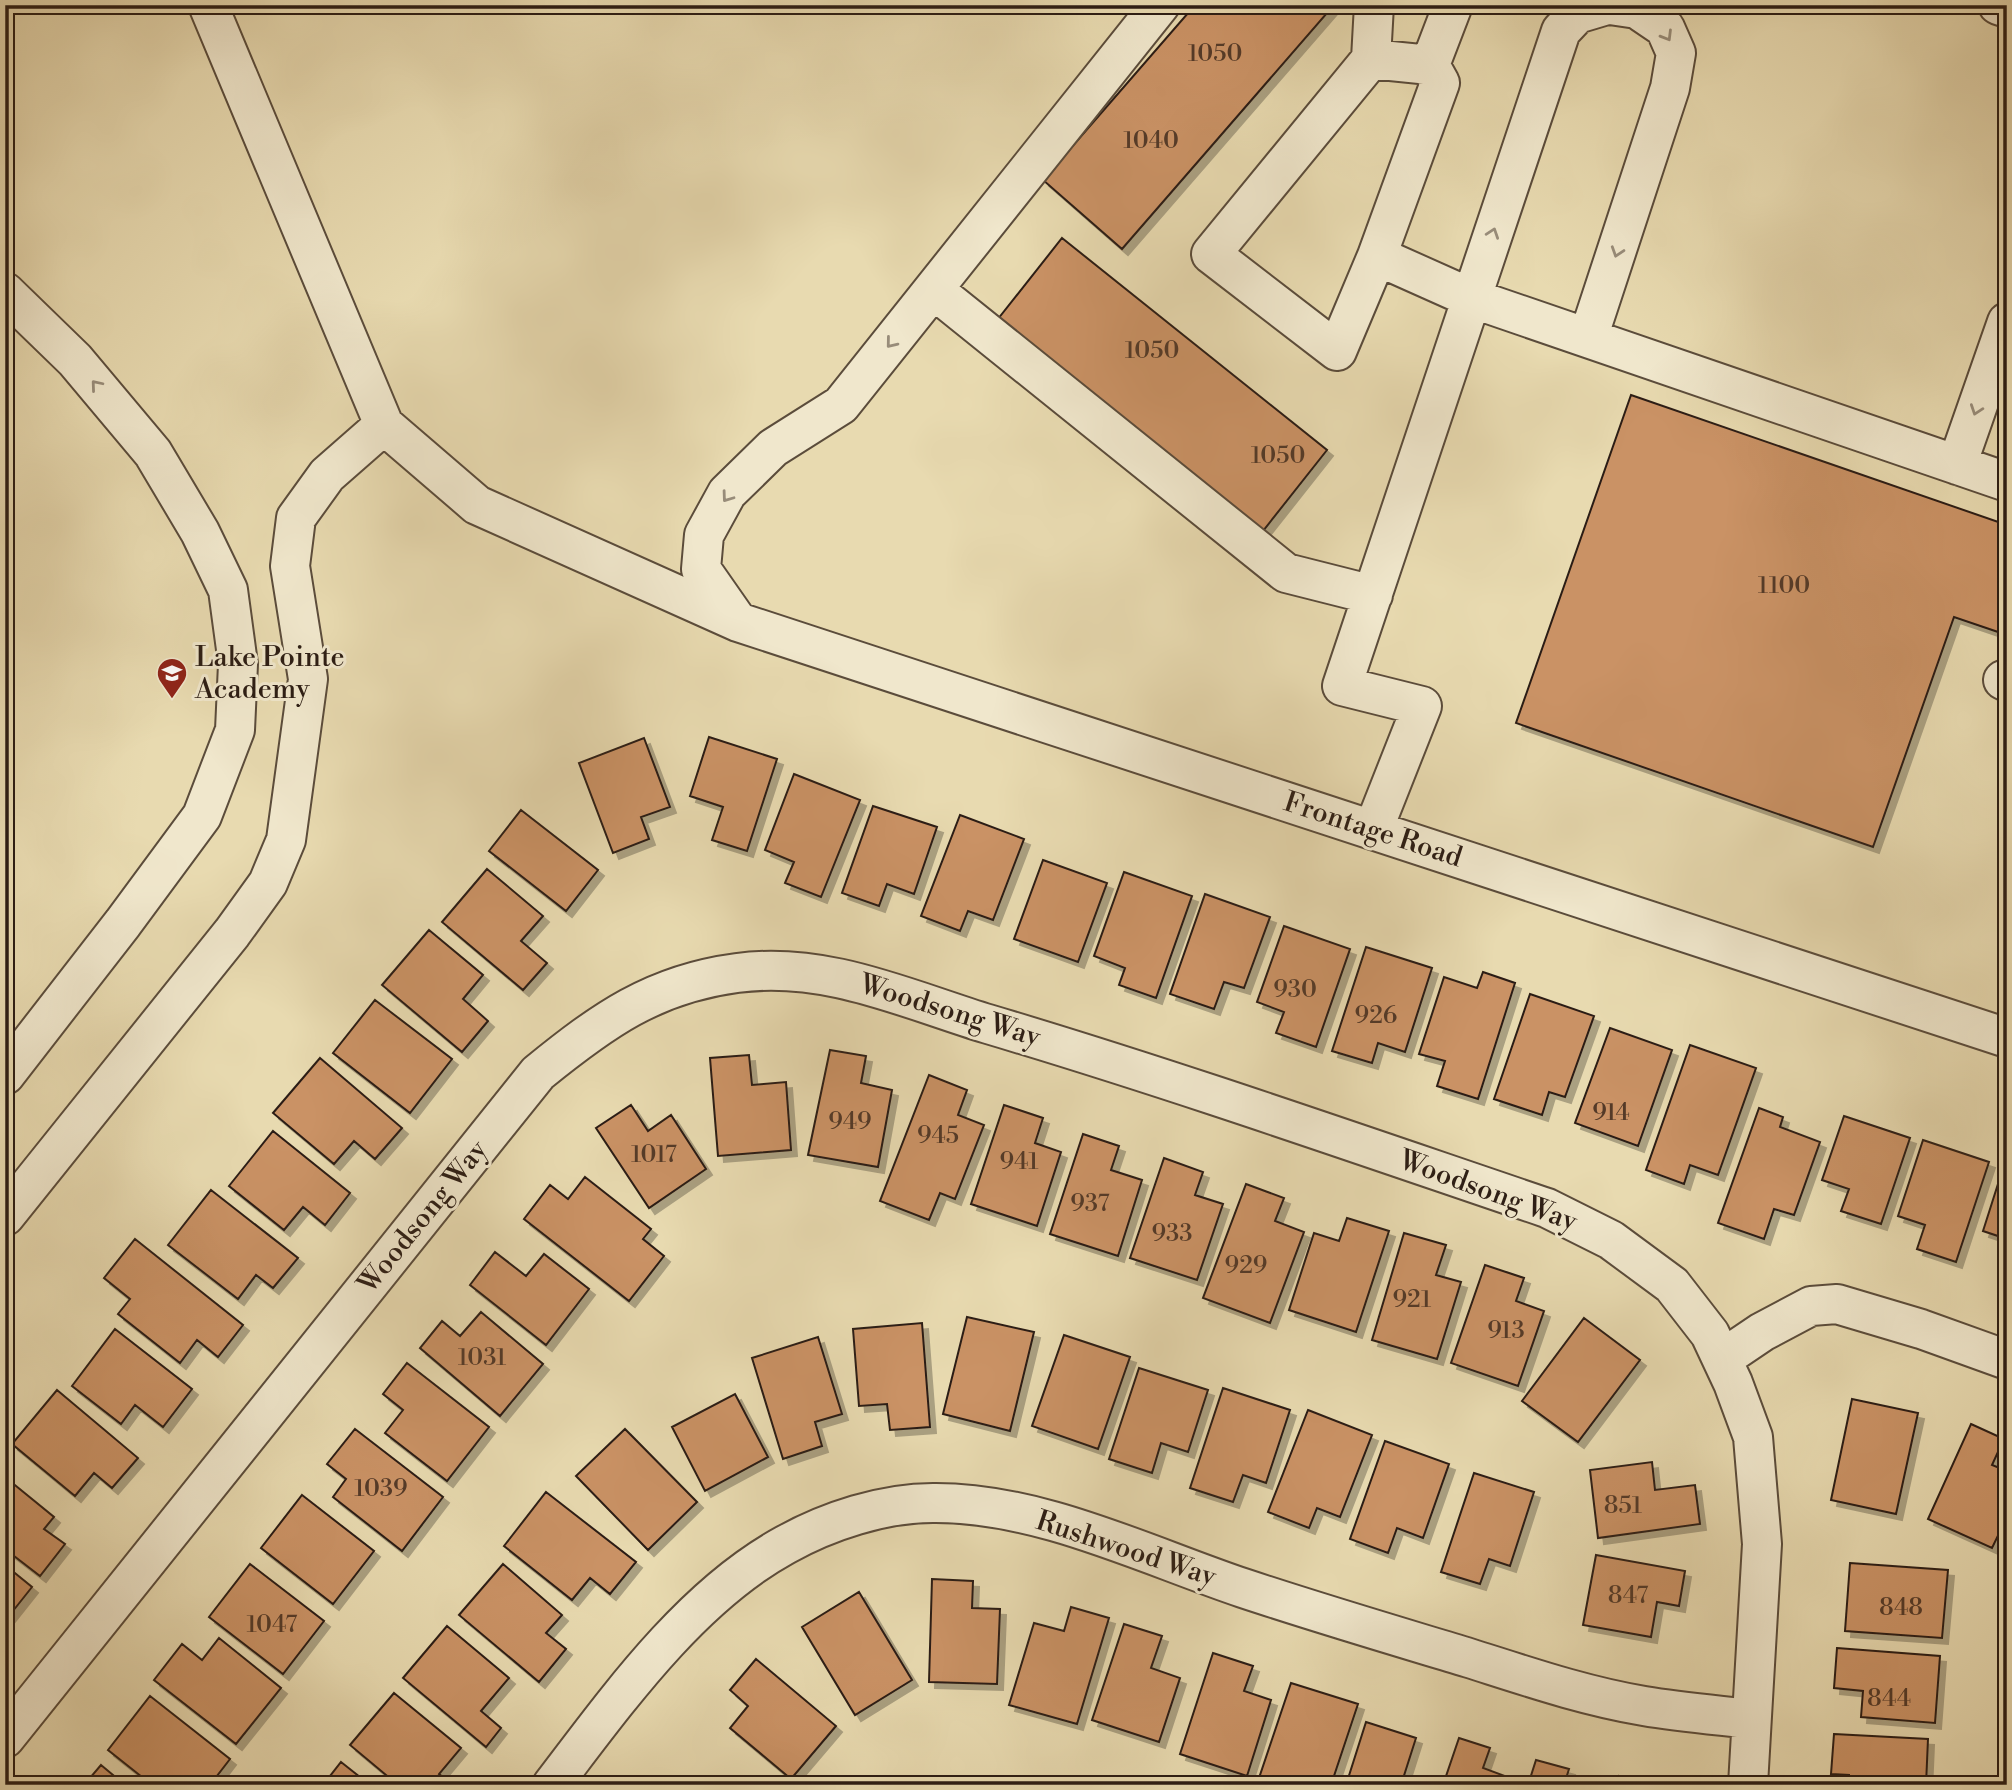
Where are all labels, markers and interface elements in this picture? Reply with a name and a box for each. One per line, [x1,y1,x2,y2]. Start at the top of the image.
one-way arrow [1659,28,1672,41]
house number: 1050 [1188,39,1242,69]
house number: 1040 [1123,126,1179,156]
one-way arrow [1485,228,1499,240]
one-way arrow [1610,245,1625,257]
one-way arrow [887,335,899,348]
house number: 1050 [1125,336,1179,366]
one-way arrow [92,380,104,393]
one-way arrow [1970,403,1984,415]
house number: 1050 [1251,441,1305,471]
one-way arrow [723,489,735,502]
house number: 1100 [1758,571,1810,601]
place label: Lake Pointe Academy [194,640,345,707]
school or university icon: Lake Pointe Academy [155,656,189,700]
street label: Frontage Road [1279,785,1467,875]
street label: Woodsong Way [855,967,1045,1055]
house number: 930 [1273,975,1317,1005]
house number: 926 [1355,1001,1397,1031]
house number: 914 [1592,1098,1630,1128]
house number: 949 [828,1107,872,1137]
house number: 945 [917,1121,959,1151]
street label: Woodsong Way [350,1133,496,1301]
house number: 1017 [631,1140,677,1170]
street label: Woodsong Way [1393,1142,1582,1240]
house number: 941 [999,1147,1039,1177]
house number: 937 [1070,1189,1110,1219]
house number: 933 [1151,1219,1193,1249]
house number: 929 [1225,1251,1267,1281]
house number: 921 [1393,1285,1432,1315]
house number: 913 [1487,1316,1525,1346]
house number: 1031 [458,1343,507,1373]
house number: 1039 [354,1474,408,1504]
house number: 851 [1604,1491,1643,1521]
street label: Rushwood Way [1031,1503,1221,1595]
house number: 847 [1608,1581,1648,1611]
house number: 848 [1879,1593,1923,1623]
house number: 1047 [247,1610,297,1640]
house number: 844 [1867,1684,1911,1714]

